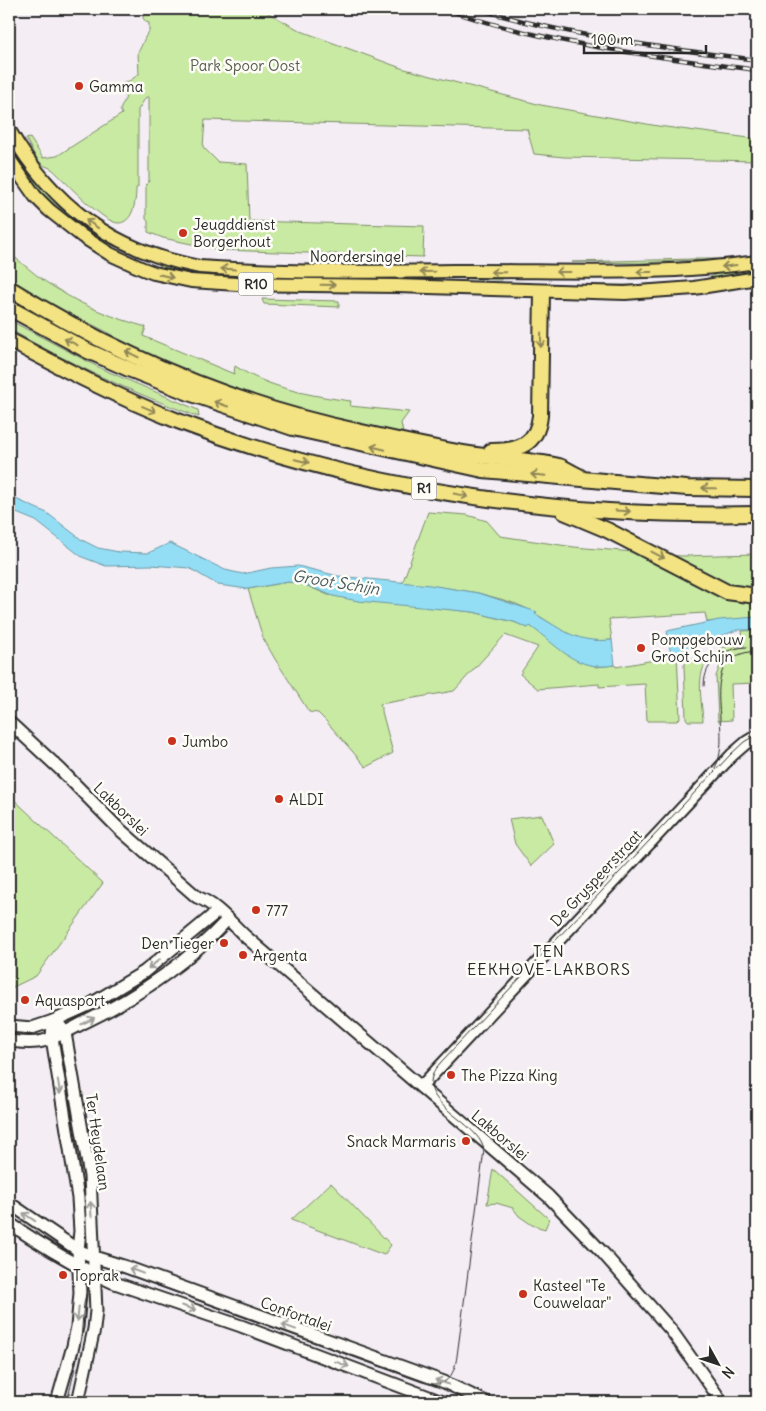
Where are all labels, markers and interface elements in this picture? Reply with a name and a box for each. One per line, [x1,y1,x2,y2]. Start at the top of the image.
scale bar [584,22,706,54]
text: 100 m [591,30,633,49]
park label: Park Spoor Oost [190,56,300,75]
place label: Gamma [89,77,144,96]
marker: Gamma [73,80,85,92]
place label: Jeugddienst Borgerhout [193,215,275,251]
one-way arrow [85,218,99,229]
marker: Jeugddienst Borgerhout [177,227,189,239]
street label: Noordersingel [310,247,404,266]
one-way arrow [722,261,738,271]
one-way arrow [221,264,237,274]
one-way arrow [419,267,435,276]
one-way arrow [491,267,507,277]
one-way arrow [556,267,572,277]
one-way arrow [636,267,652,277]
one-way arrow [157,272,173,281]
road number: R10 [238,272,274,296]
one-way arrow [319,280,335,290]
one-way arrow [536,332,546,348]
one-way arrow [64,337,79,346]
one-way arrow [125,349,140,359]
one-way arrow [214,399,230,408]
one-way arrow [141,404,156,414]
one-way arrow [370,443,386,452]
one-way arrow [294,457,310,466]
one-way arrow [530,470,546,480]
road number: R1 [412,476,436,499]
one-way arrow [701,483,717,493]
one-way arrow [453,491,469,501]
one-way arrow [614,506,631,516]
one-way arrow [650,551,665,561]
water label: Groot Schijn [291,565,382,599]
place label: Pompgebouw Groot Schijn [651,630,744,666]
marker: Pompgebouw Groot Schijn [635,642,647,654]
place label: Jumbo [182,732,228,751]
marker: Jumbo [166,735,178,747]
street label: Lakborslei [90,778,152,840]
place label: ALDI [289,790,324,809]
marker: ALDI [273,793,285,805]
street label: De Gryspeerstraat [546,826,646,930]
place label: 777 [266,901,288,920]
marker: 777 [250,904,262,916]
place label: Den Tieger [141,934,214,953]
marker: Den Tieger [218,937,230,949]
district label: TEN EEKHOVE-LAKBORS [467,941,631,979]
place label: Argenta [253,946,308,965]
marker: Argenta [237,949,249,961]
one-way arrow [148,959,161,970]
place label: Aquasport [35,991,105,1010]
marker: Aquasport [19,994,31,1006]
one-way arrow [80,1016,95,1025]
place label: The Pizza King [461,1066,558,1085]
marker: The Pizza King [445,1069,457,1081]
one-way arrow [55,1078,65,1094]
street label: Ter Heydelaan [82,1092,114,1192]
street label: Lakborslei [468,1106,532,1164]
place label: Snack Marmaris [347,1132,456,1151]
marker: Snack Marmaris [460,1135,472,1147]
one-way arrow [87,1201,96,1217]
one-way arrow [22,1212,36,1222]
place label: Toprak [73,1266,119,1285]
one-way arrow [129,1266,144,1275]
marker: Toprak [57,1269,69,1281]
place label: Kasteel "Te Couwelaar" [533,1276,611,1312]
marker: Kasteel "Te Couwelaar" [517,1288,529,1300]
street label: Confortalei [258,1292,334,1336]
one-way arrow [181,1304,197,1313]
one-way arrow [73,1306,83,1322]
one-way arrow [281,1322,297,1331]
north arrow [694,1338,744,1388]
one-way arrow [334,1360,349,1369]
text: N [718,1363,738,1382]
one-way arrow [434,1377,450,1386]

